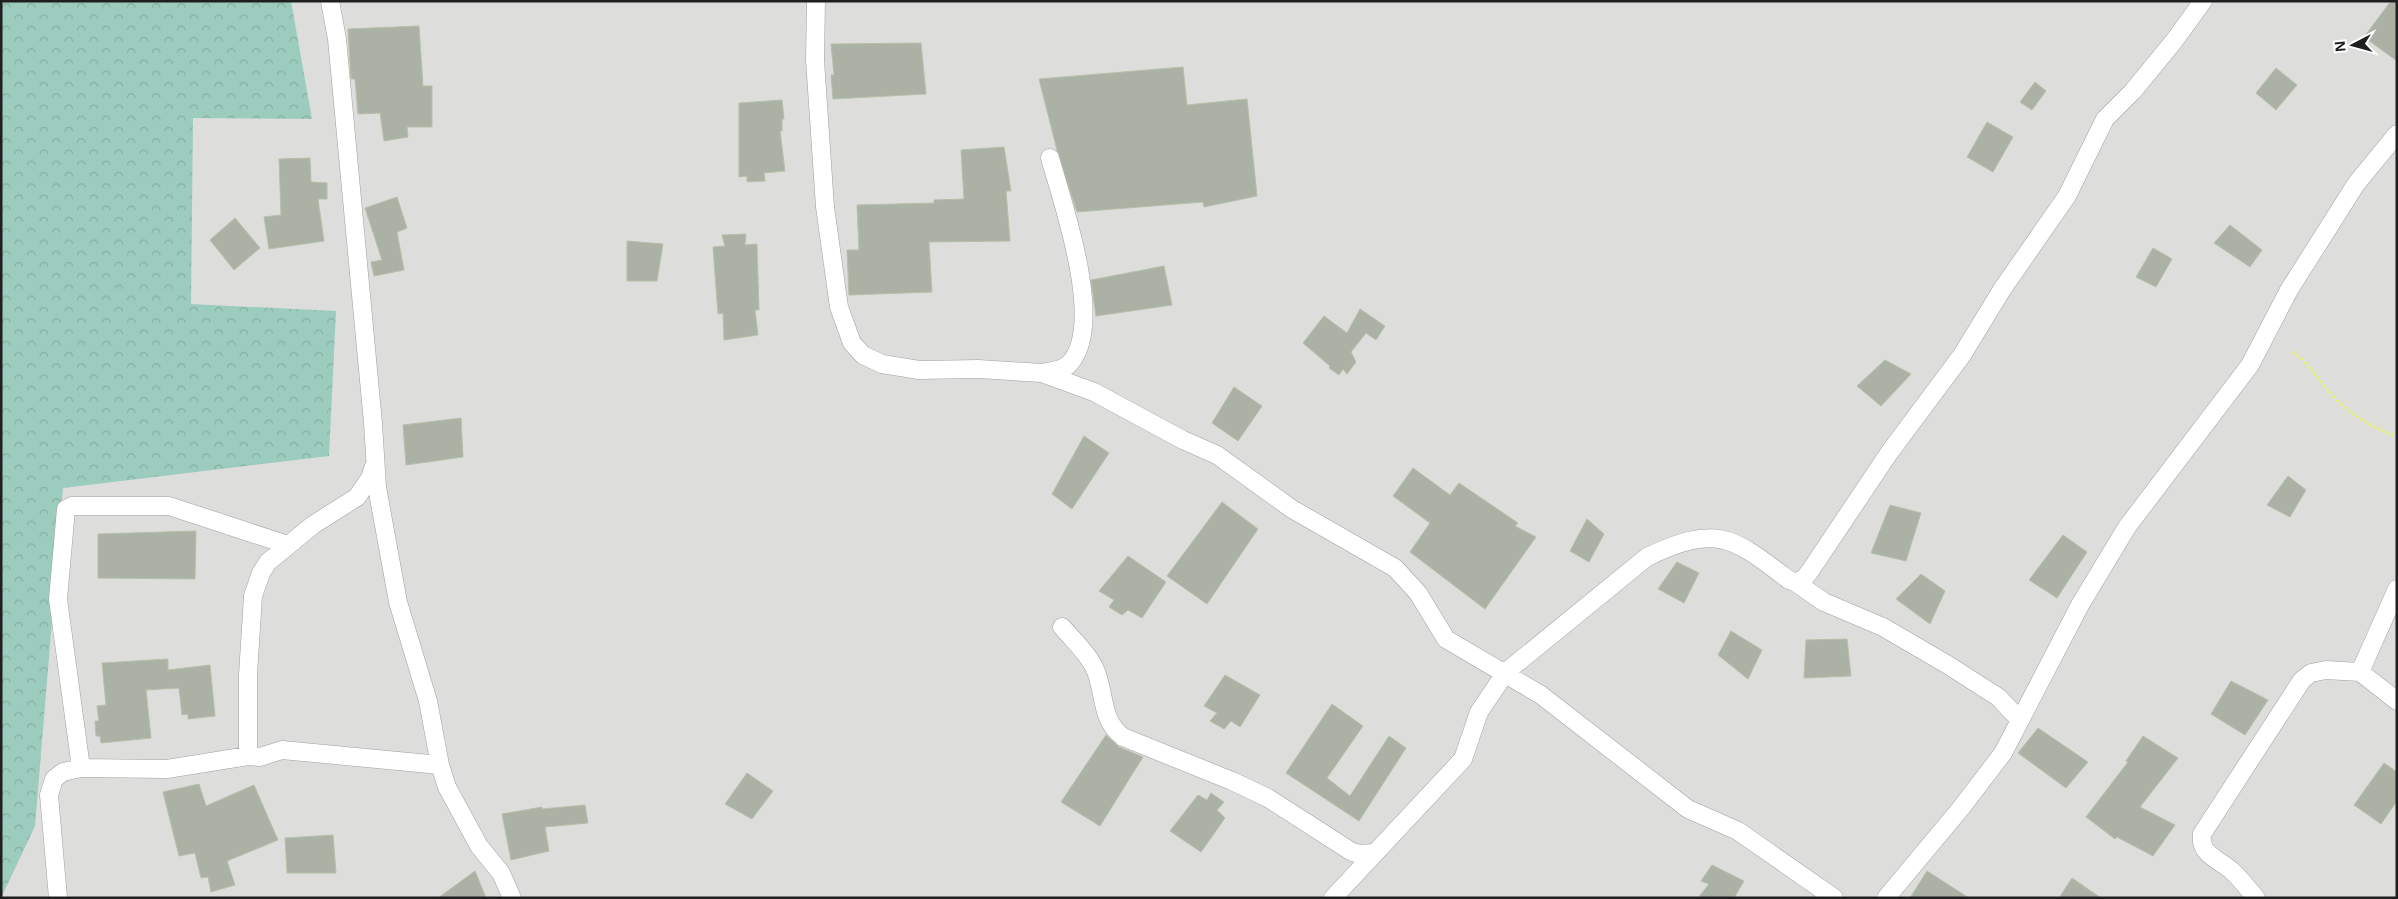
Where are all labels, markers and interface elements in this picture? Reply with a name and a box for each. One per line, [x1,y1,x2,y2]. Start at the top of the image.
north arrow [2328,20,2378,70]
text: N [2330,40,2350,53]

